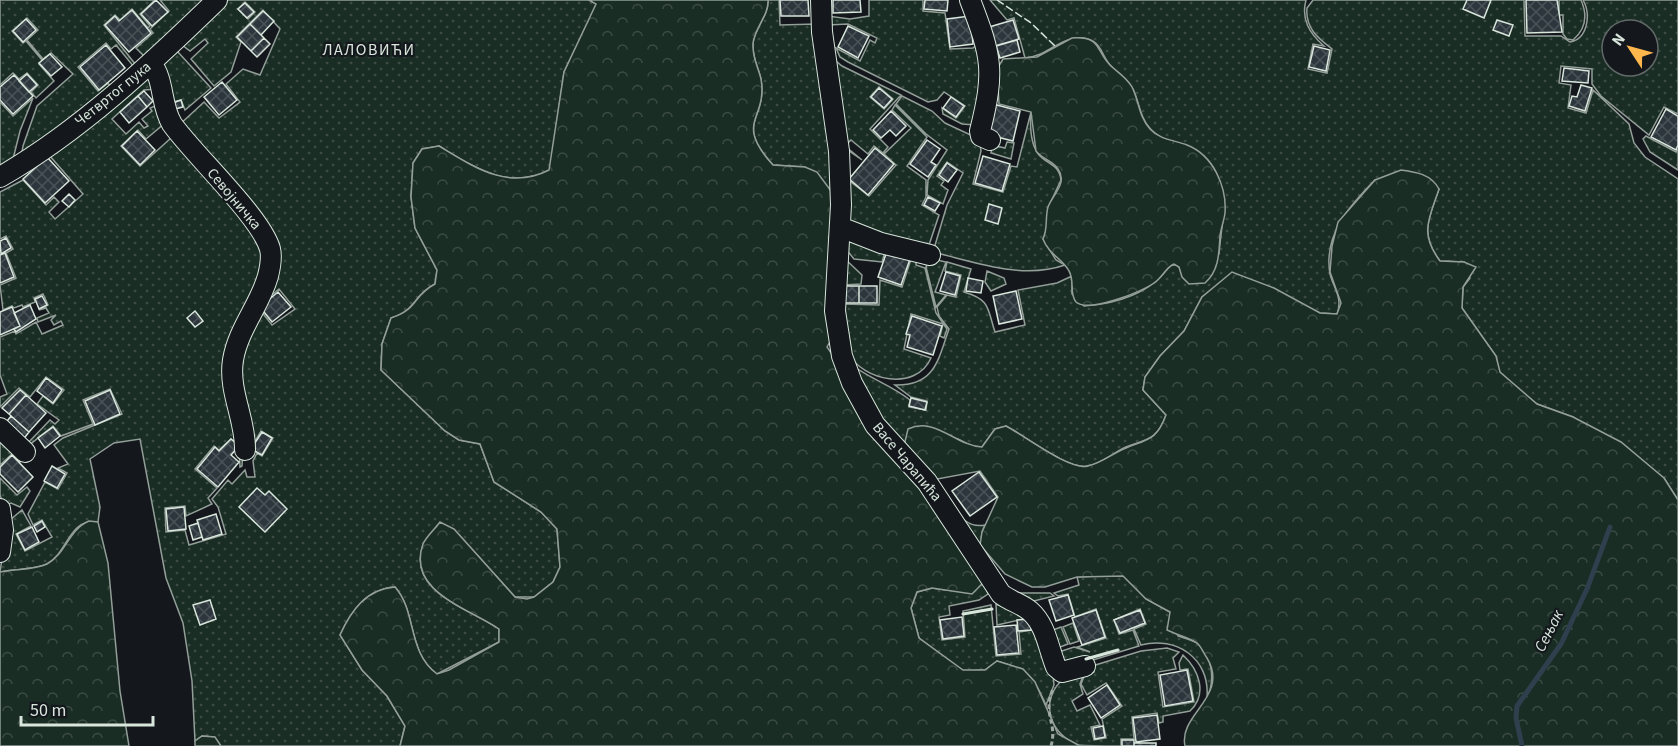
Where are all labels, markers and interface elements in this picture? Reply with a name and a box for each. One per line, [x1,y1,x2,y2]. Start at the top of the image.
north arrow [1600,18,1660,78]
text: N [1607,29,1631,51]
district label: ЛАЛОВИЋИ [322,39,416,61]
street label: Четвртог пука [70,57,156,131]
street label: Севојничка [202,164,266,234]
street label: Васе Чарапића [867,418,947,506]
water label: Сењак [1529,606,1569,656]
scale bar [21,689,153,727]
text: 50 m [30,698,66,723]

